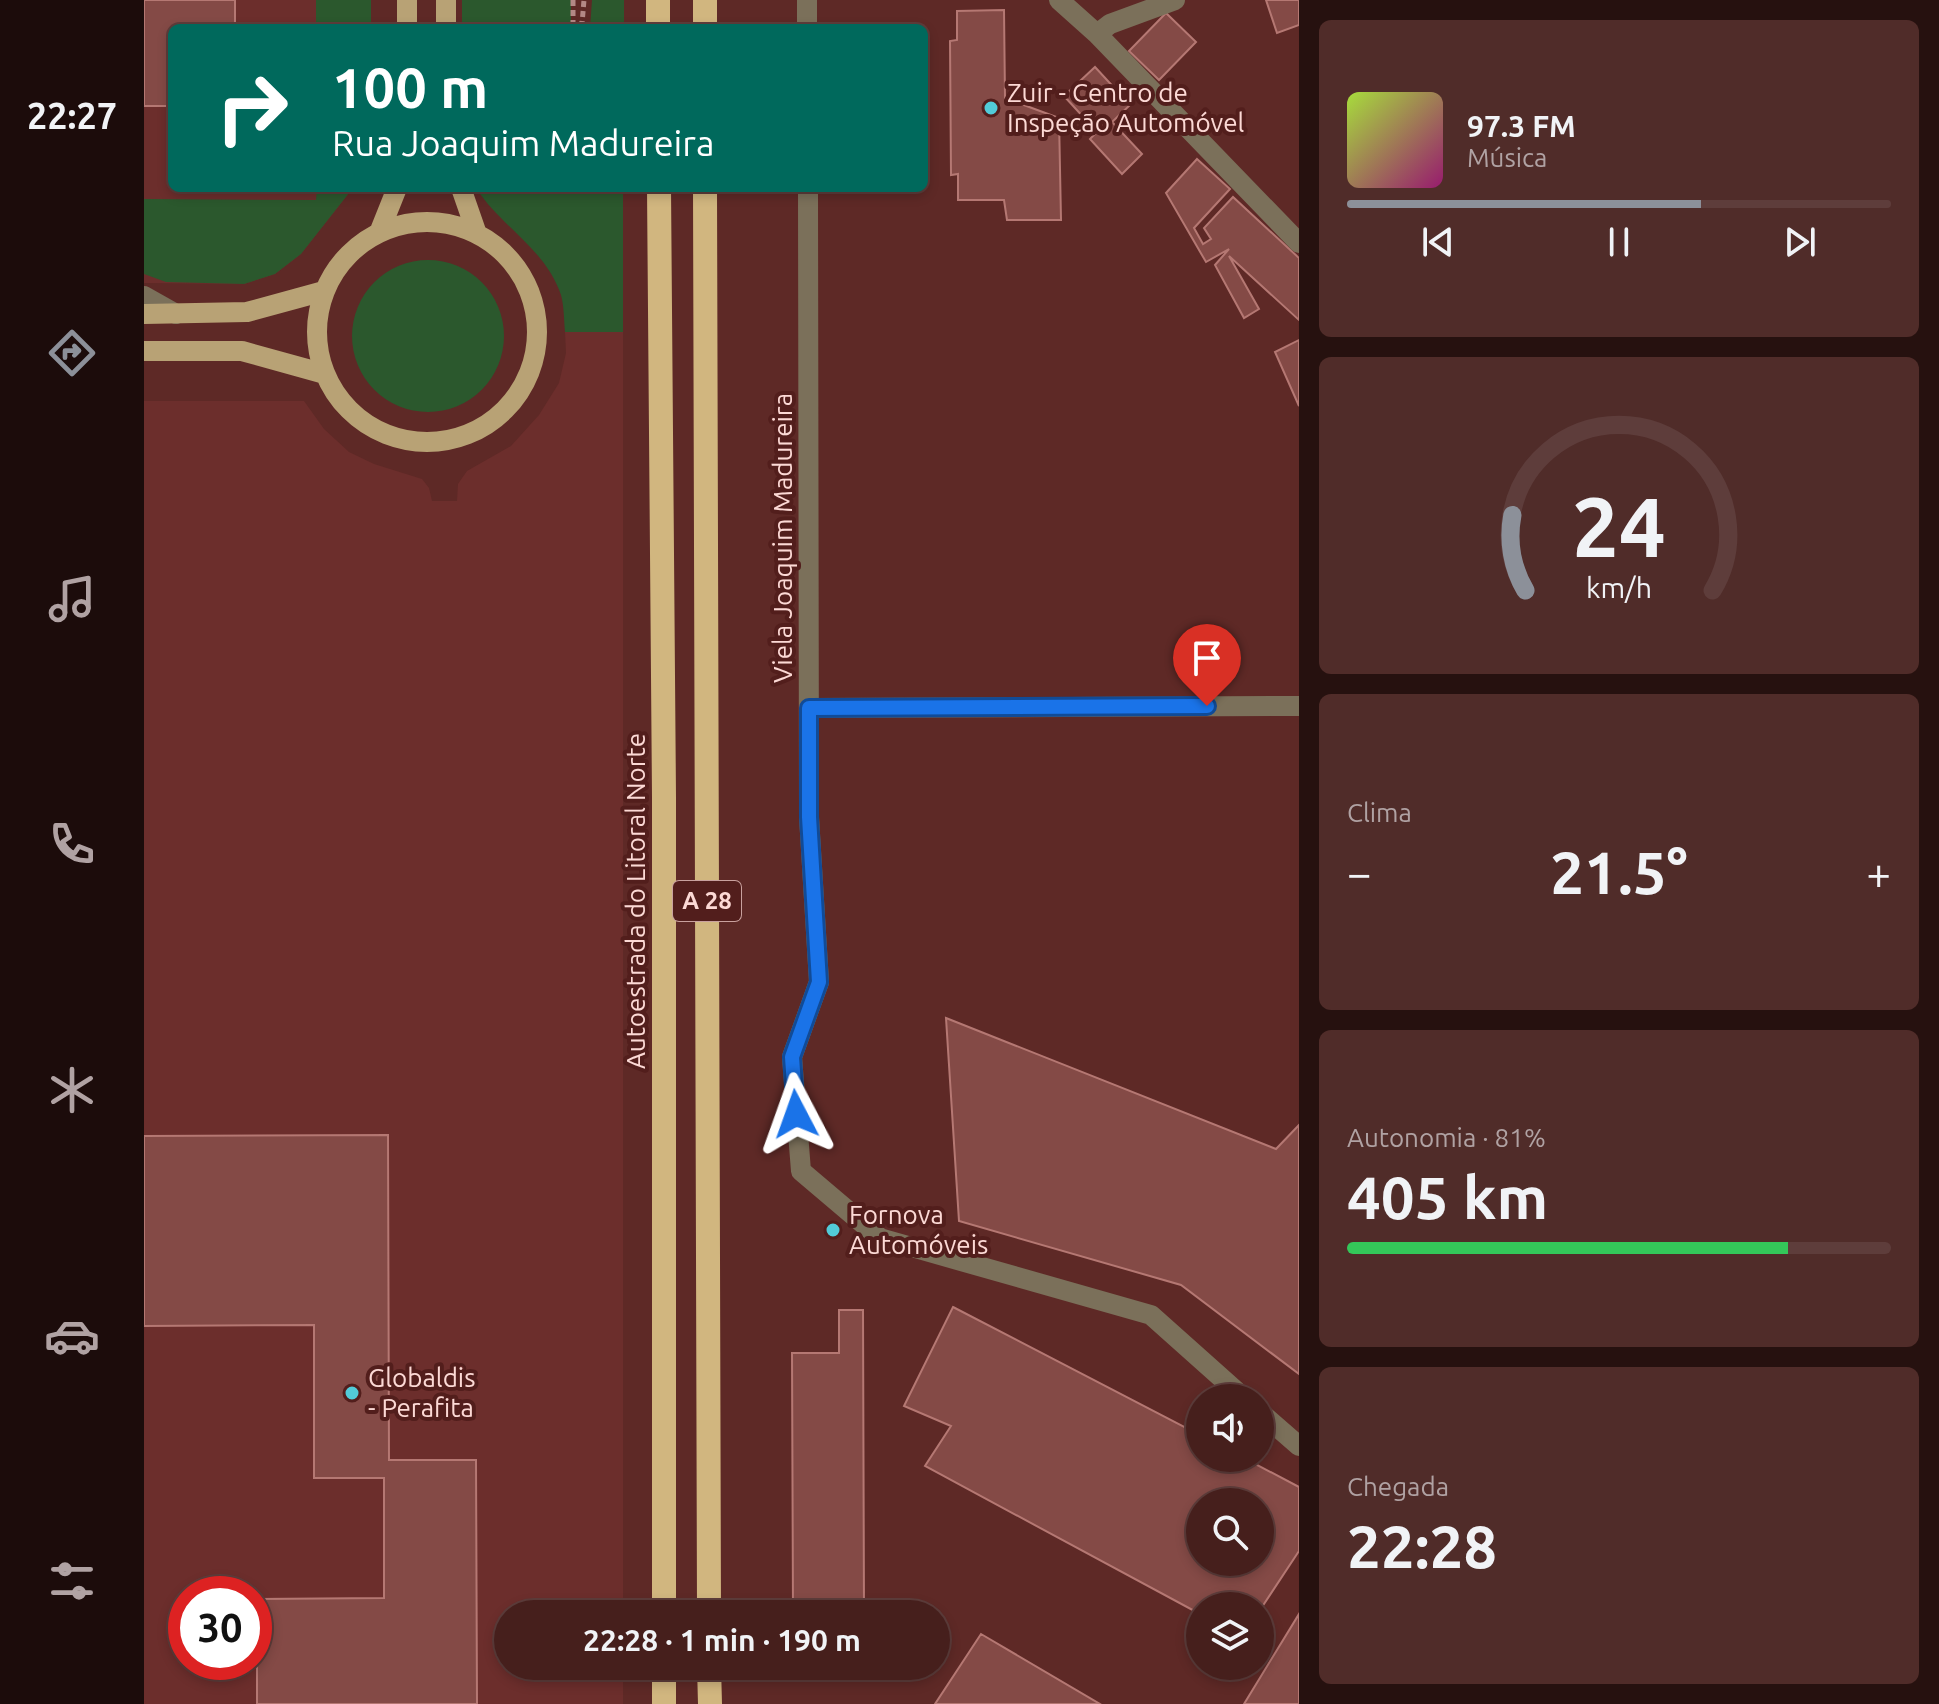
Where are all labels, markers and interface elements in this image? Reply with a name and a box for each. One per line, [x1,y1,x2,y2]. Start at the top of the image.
icon: right [200,56,304,160]
text: 100 m [332,56,488,119]
place label: Zuir - Centro de Inspeção Automóvel [1007,78,1245,137]
text: 22:27 [27,95,117,136]
marker: Zuir - Centro de Inspeção Automóvel [982,99,1000,117]
text: 97.3 FM [1467,109,1576,143]
text: Rua Joaquim Madureira [332,122,714,163]
text: Música [1467,143,1547,172]
icon: previous [1416,220,1460,264]
icon: pause [1597,220,1641,264]
icon: next [1778,220,1822,264]
icon: directions [44,325,100,381]
street label: Viela Joaquim Madureira [768,393,797,683]
text: 24 [1572,479,1666,573]
icon: music [44,571,100,627]
text: km/h [1586,571,1652,603]
pin [1173,624,1241,706]
icon: arrive [1185,636,1229,680]
street label: Autoestrada do Litoral Norte [621,733,650,1069]
text: Clima [1347,798,1412,827]
icon: phone [44,816,100,872]
text: 21.5° [1550,838,1688,905]
text: − [1347,848,1372,897]
text: + [1866,848,1891,897]
road number: A 28 [673,881,741,921]
icon: climate [44,1062,100,1118]
position arrow [754,1072,838,1156]
text: Autonomia · 81% [1347,1123,1546,1152]
text: 405 km [1347,1163,1548,1230]
place label: Fornova Automóveis [849,1200,988,1259]
marker: Fornova Automóveis [824,1221,842,1239]
icon: car [44,1308,100,1364]
place label: Globaldis - Perafita [368,1363,475,1422]
marker: Globaldis - Perafita [343,1384,361,1402]
map controls [1186,1384,1274,1680]
button: sound [1186,1384,1274,1472]
text: Chegada [1347,1472,1449,1501]
button: search [1186,1488,1274,1576]
text: 22:28 [1347,1512,1497,1579]
icon: filters [44,1553,100,1609]
speed limit sign: 30 [168,1576,272,1680]
button: layers [1186,1592,1274,1680]
text: 22:28 · 1 min · 190 m [583,1623,861,1657]

